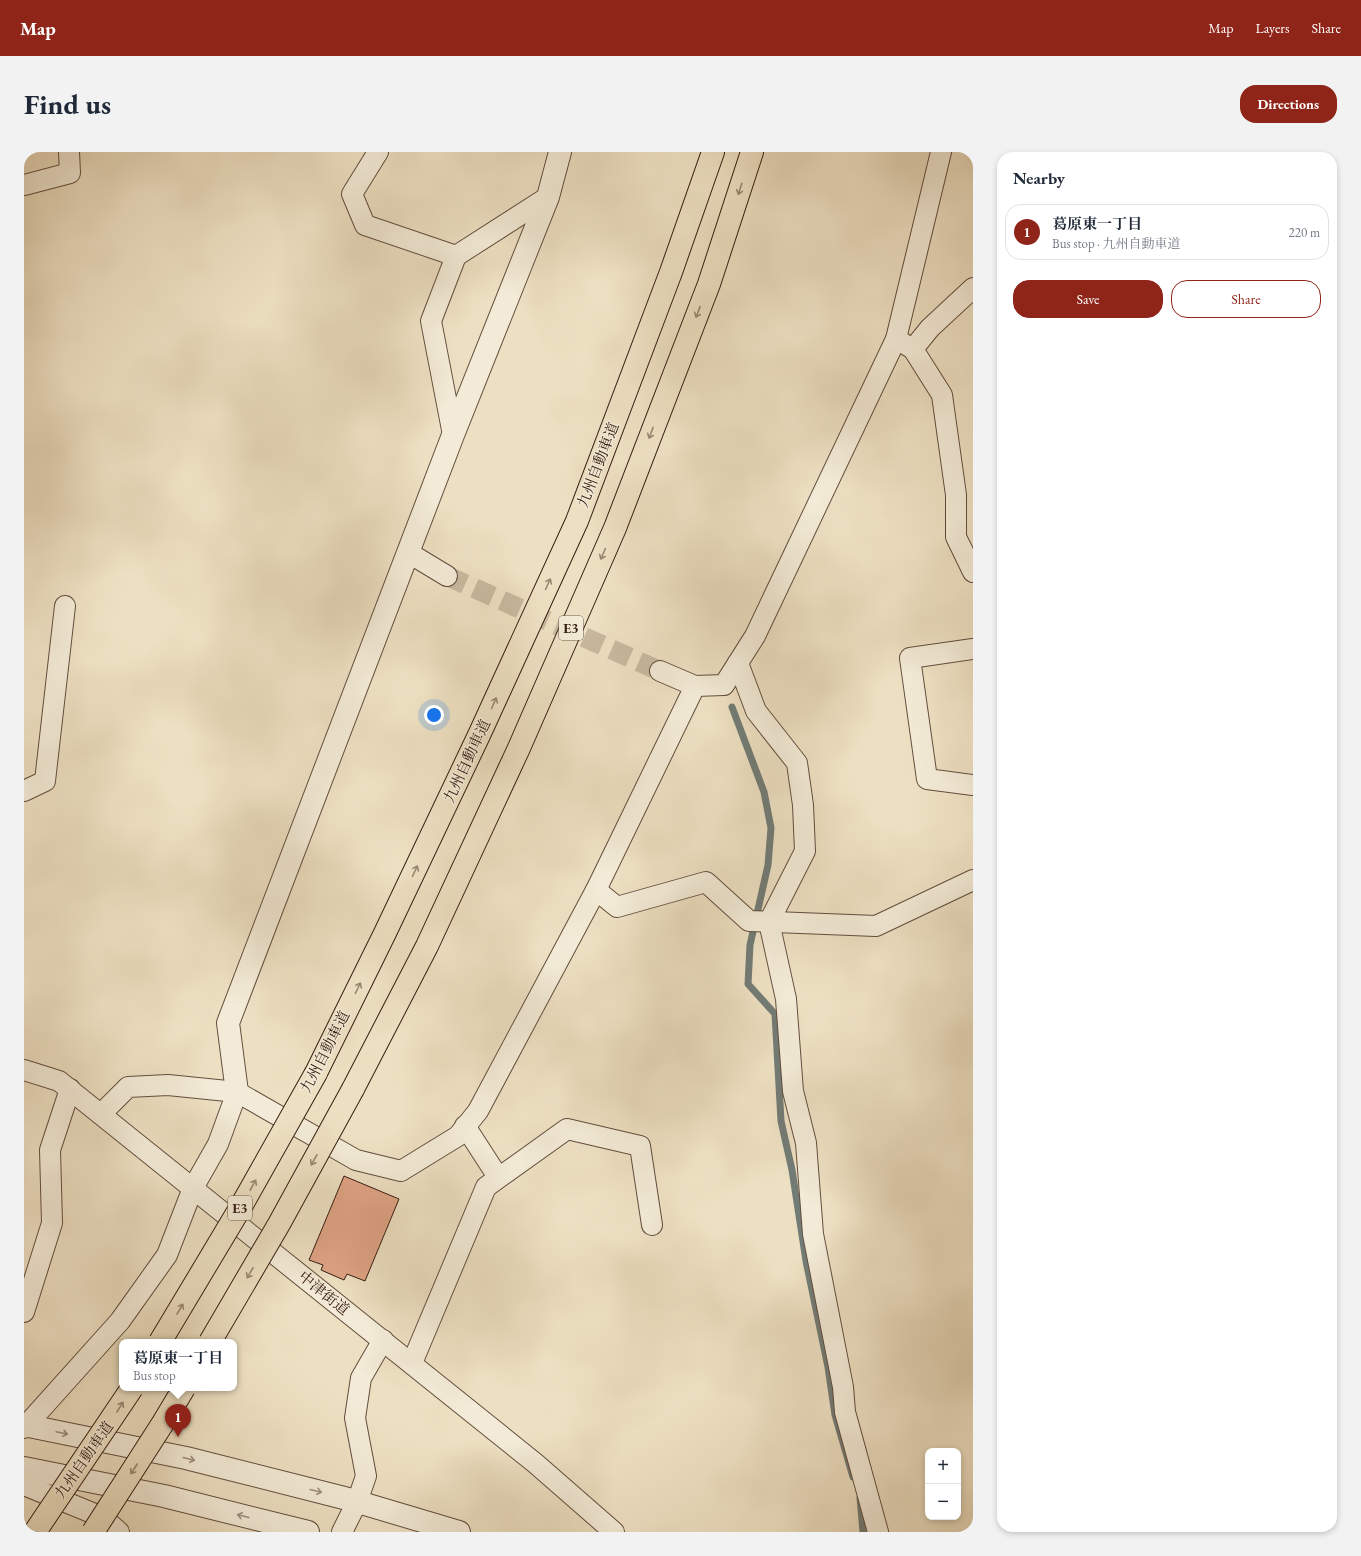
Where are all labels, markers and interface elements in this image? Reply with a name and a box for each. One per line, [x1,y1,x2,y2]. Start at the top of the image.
text: Map [20,16,56,41]
text: Map [1208,19,1233,37]
text: Layers [1255,19,1290,37]
text: Share [1312,19,1341,37]
button: Directions [1240,85,1337,123]
text: Find us [24,86,111,122]
text: Nearby [1013,167,1065,189]
one-way arrow [736,182,743,195]
text: 葛原東一丁目 [1052,214,1142,233]
text: 1 [1024,224,1030,241]
text: 220 m [1289,224,1320,241]
text: Bus stop · 九州自動車道 [1052,235,1181,252]
button: Save [1013,280,1163,318]
button: Share [1171,280,1321,318]
one-way arrow [693,306,701,318]
street label: 九州自動車道 [573,419,623,510]
one-way arrow [647,427,655,439]
one-way arrow [599,548,606,560]
one-way arrow [545,579,552,591]
road number: E3 [559,616,583,640]
one-way arrow [491,697,498,709]
your location [424,705,444,725]
street label: 九州自動車道 [439,716,494,806]
one-way arrow [412,865,419,877]
one-way arrow [355,982,362,994]
street label: 九州自動車道 [296,1007,353,1096]
one-way arrow [310,1154,317,1166]
one-way arrow [250,1179,257,1191]
road number: E3 [228,1196,252,1220]
street label: 中津街道 [295,1266,354,1319]
one-way arrow [246,1267,254,1279]
one-way arrow [176,1303,184,1315]
popup [119,1339,237,1391]
text: 葛原東一丁目 [133,1348,223,1367]
text: Bus stop [133,1367,176,1384]
one-way arrow [116,1402,124,1413]
pin: 1 [165,1404,191,1437]
street label: 九州自動車道 [50,1417,117,1502]
one-way arrow [55,1429,68,1437]
map controls [925,1448,961,1520]
button: + [925,1448,961,1484]
one-way arrow [183,1456,196,1464]
one-way arrow [130,1463,138,1474]
button: − [925,1484,961,1520]
one-way arrow [309,1488,322,1495]
one-way arrow [236,1512,249,1519]

